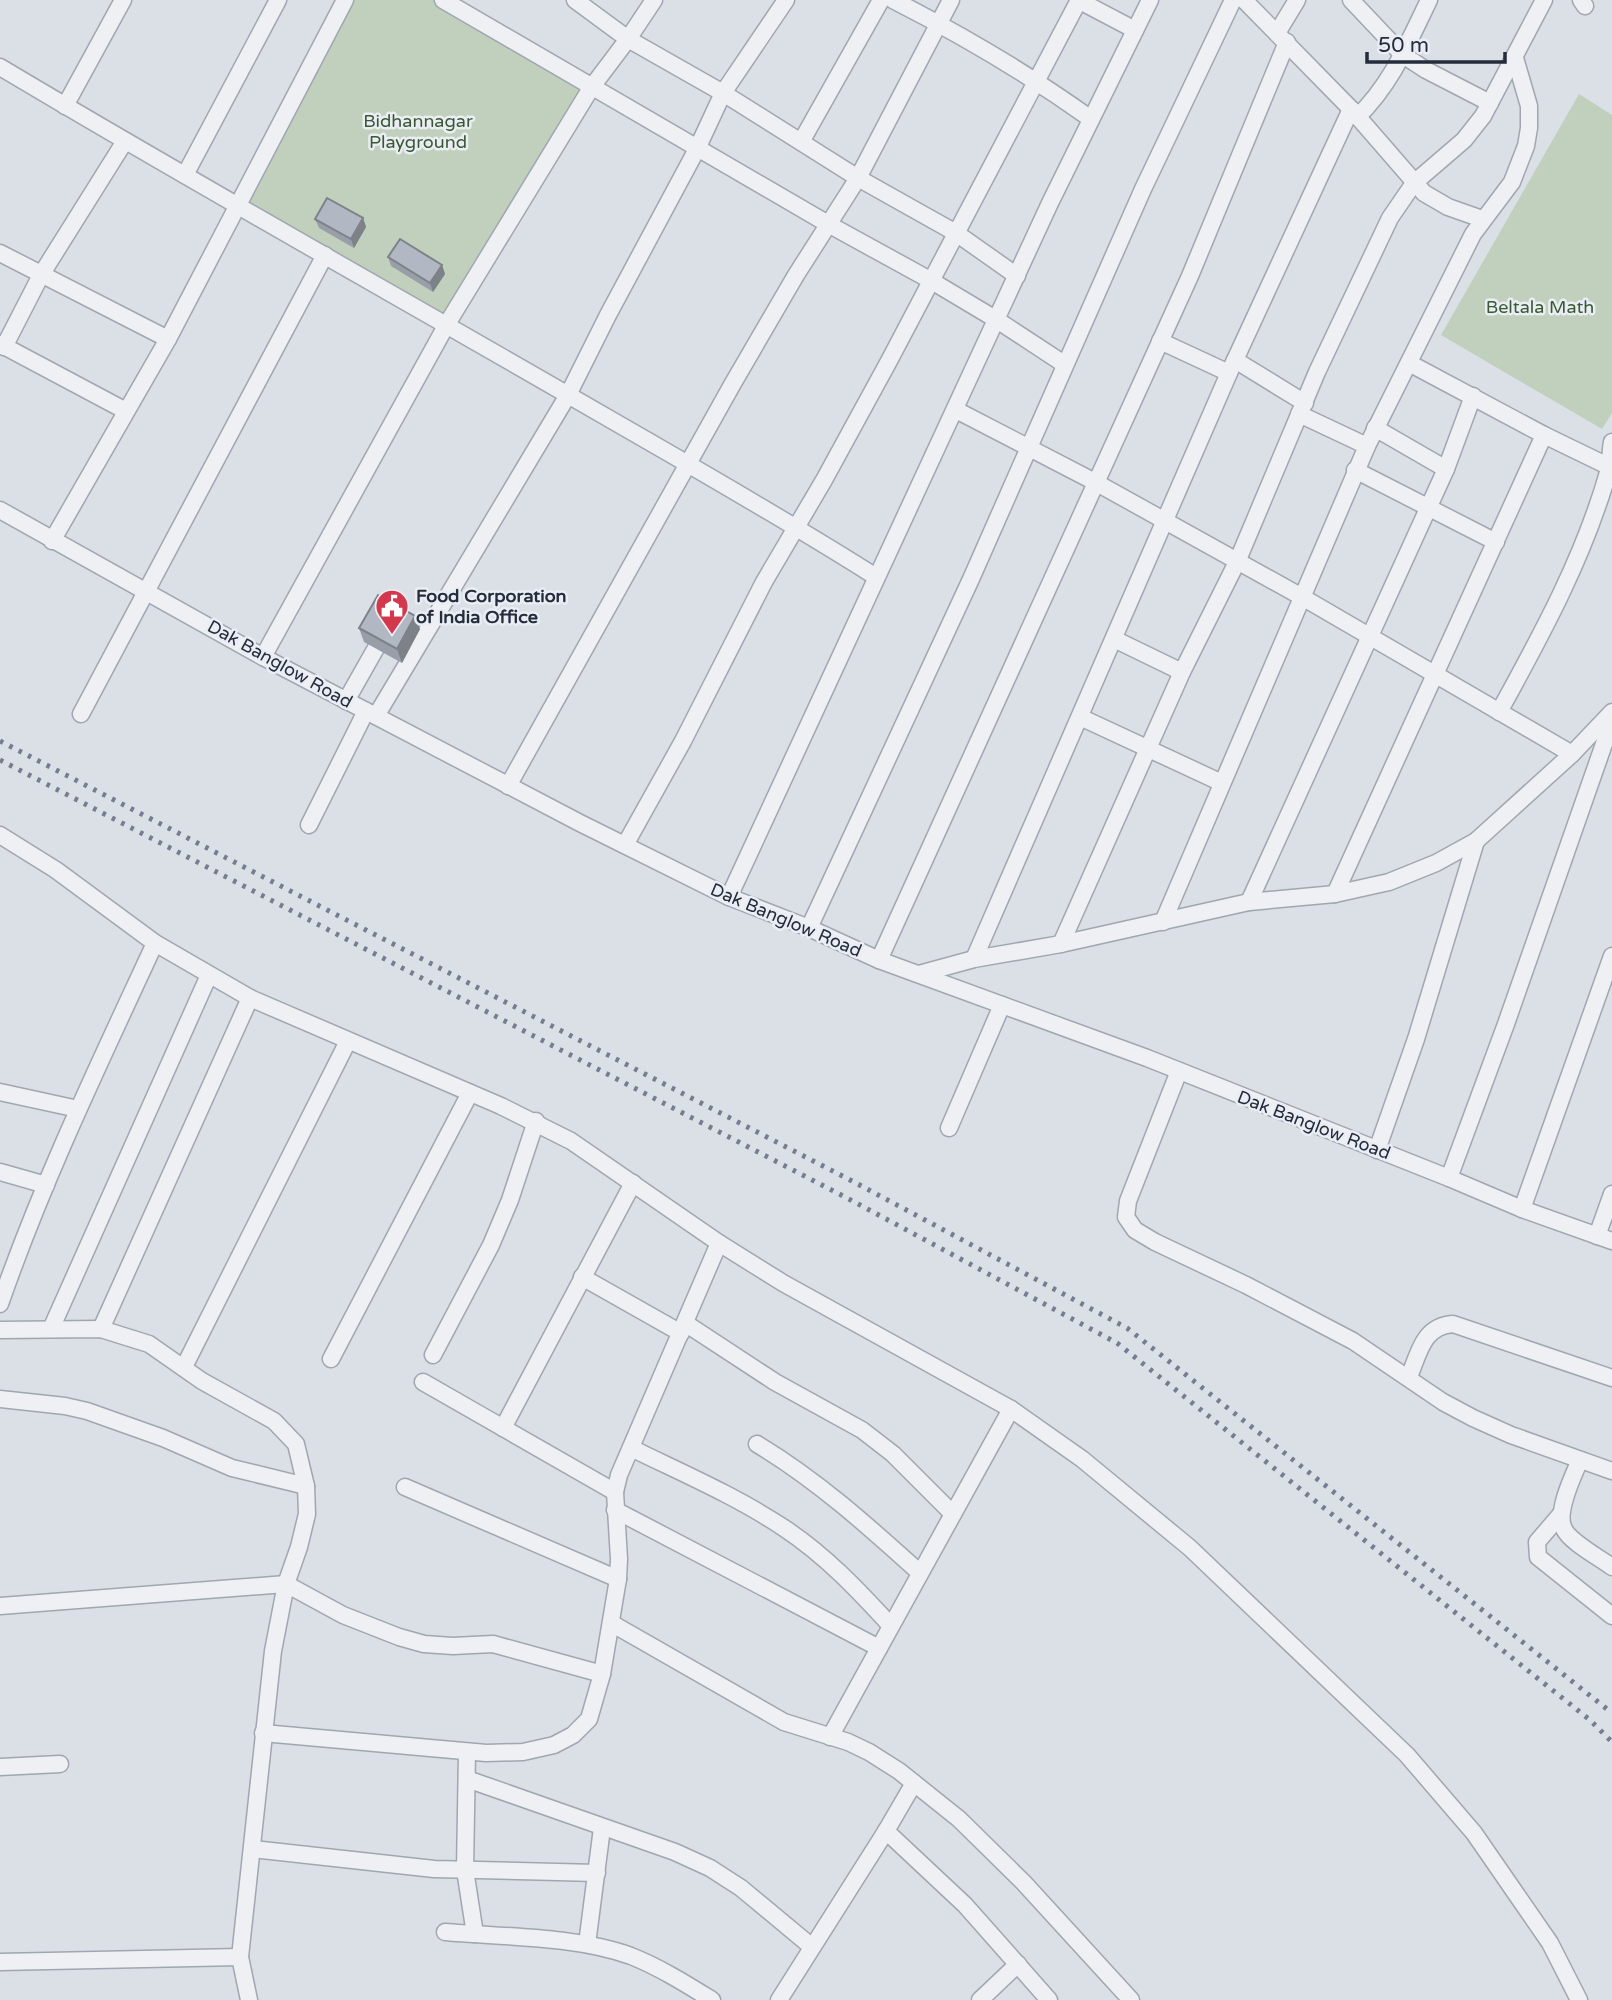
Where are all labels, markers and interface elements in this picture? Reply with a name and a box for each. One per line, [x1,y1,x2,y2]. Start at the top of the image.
scale bar [1367,21,1505,65]
text: 50 m [1378,33,1429,58]
park label: Bidhannagar Playground [363,110,473,153]
park label: Beltala Math [1486,296,1594,318]
place label: Food Corporation of India Office [416,585,567,628]
public building icon: Food Corporation of India Office [373,587,411,636]
street label: Dak Banglow Road [204,615,356,713]
street label: Dak Banglow Road [707,878,865,962]
street label: Dak Banglow Road [1234,1086,1394,1164]

